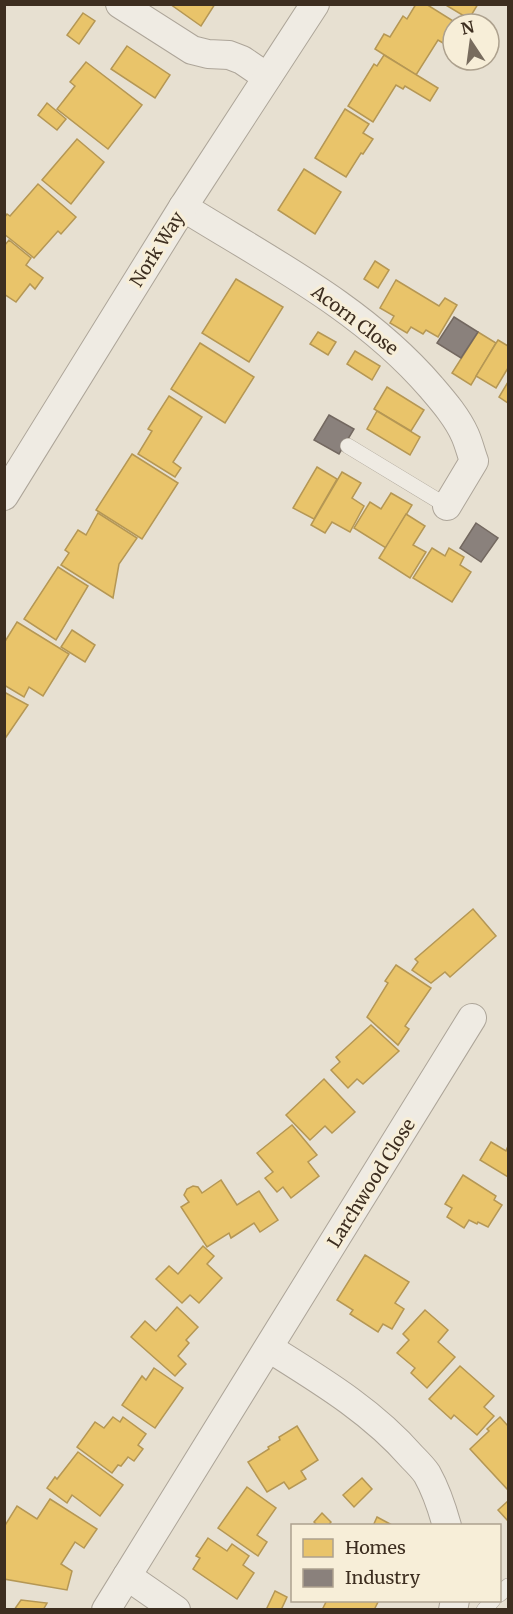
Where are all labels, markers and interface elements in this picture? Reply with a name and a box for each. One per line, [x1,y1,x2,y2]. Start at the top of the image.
north arrow [441,12,501,72]
text: N [459,16,476,39]
street label: Nork Way [125,207,189,291]
street label: Acorn Close [306,279,403,360]
street label: Larchwood Close [322,1114,420,1252]
legend [291,1524,501,1602]
text: Homes [345,1536,406,1559]
text: Industry [345,1566,421,1589]

